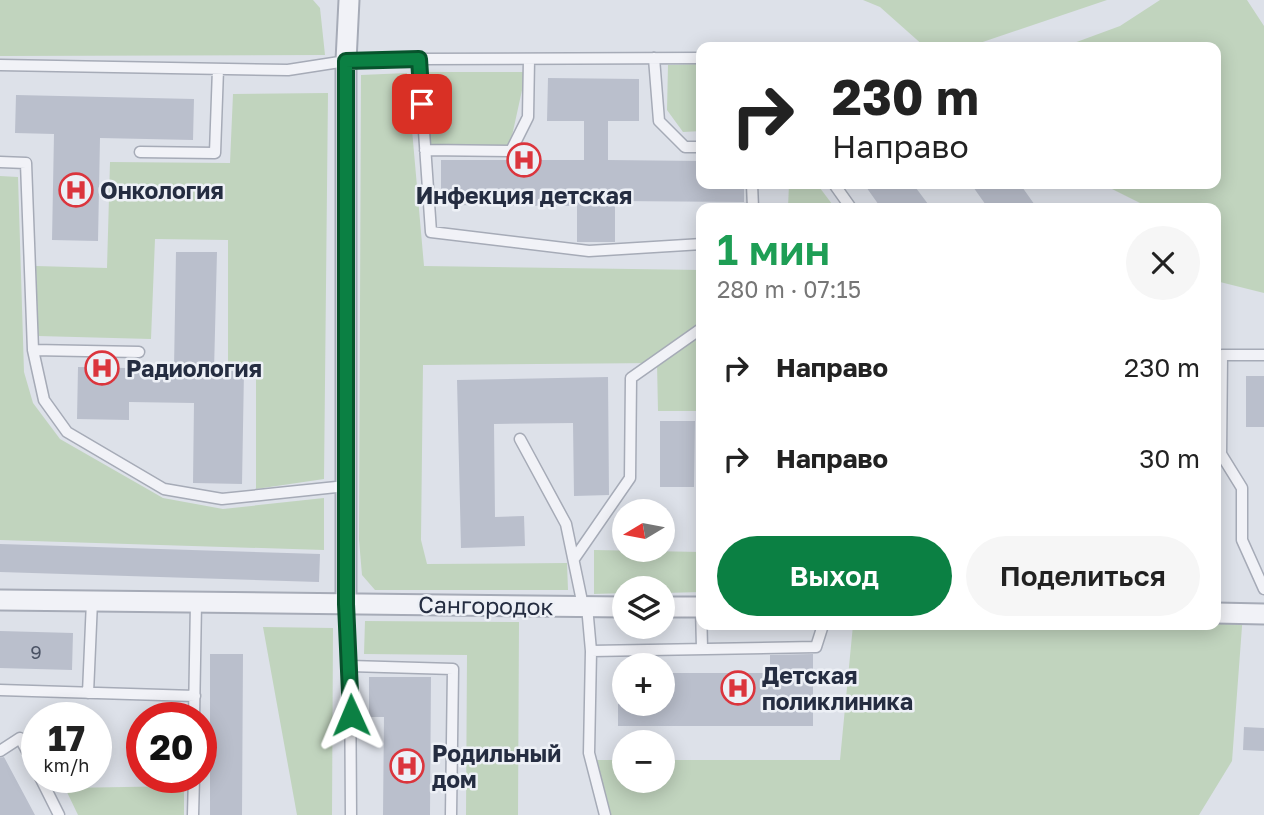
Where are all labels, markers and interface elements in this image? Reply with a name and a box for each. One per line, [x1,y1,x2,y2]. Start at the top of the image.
text: 230 m [832,67,979,126]
icon: right [717,70,808,161]
pin [392,74,452,134]
icon: arrive [403,85,441,123]
text: Направо [832,127,969,165]
hospital icon: Инфекция детская [505,141,543,179]
hospital icon: Онкология [57,171,95,209]
place label: Онкология [100,176,224,204]
place label: Инфекция детская [416,181,632,209]
text: 1 мин [717,224,830,274]
button: close [1126,226,1200,300]
text: 280 m · 07:15 [717,275,861,303]
hospital icon: Радиология [83,349,121,387]
icon: right [717,349,755,387]
text: Направо [776,352,888,383]
text: 230 m [1124,352,1200,383]
place label: Радиология [126,354,262,382]
icon: right [717,440,755,478]
text: Направо [776,443,888,474]
text: 30 m [1139,443,1200,474]
north arrow [612,499,676,562]
map controls [612,499,675,793]
button: Выход [717,536,952,616]
button: Поделиться [966,536,1200,616]
button: layers [612,576,675,639]
street label: Сангородок [418,590,554,620]
house number: 9 [30,640,42,663]
button: + [612,653,675,716]
place label: Детская поликлиника [762,661,913,715]
hospital icon: Детская поликлиника [719,669,757,707]
position arrow [314,678,388,752]
speed limit sign: 20 [126,702,217,793]
text: 17 [48,717,85,759]
button: − [612,730,675,793]
place label: Родильный дом [432,739,561,793]
hospital icon: Родильный дом [388,747,426,785]
text: km/h [44,754,89,776]

